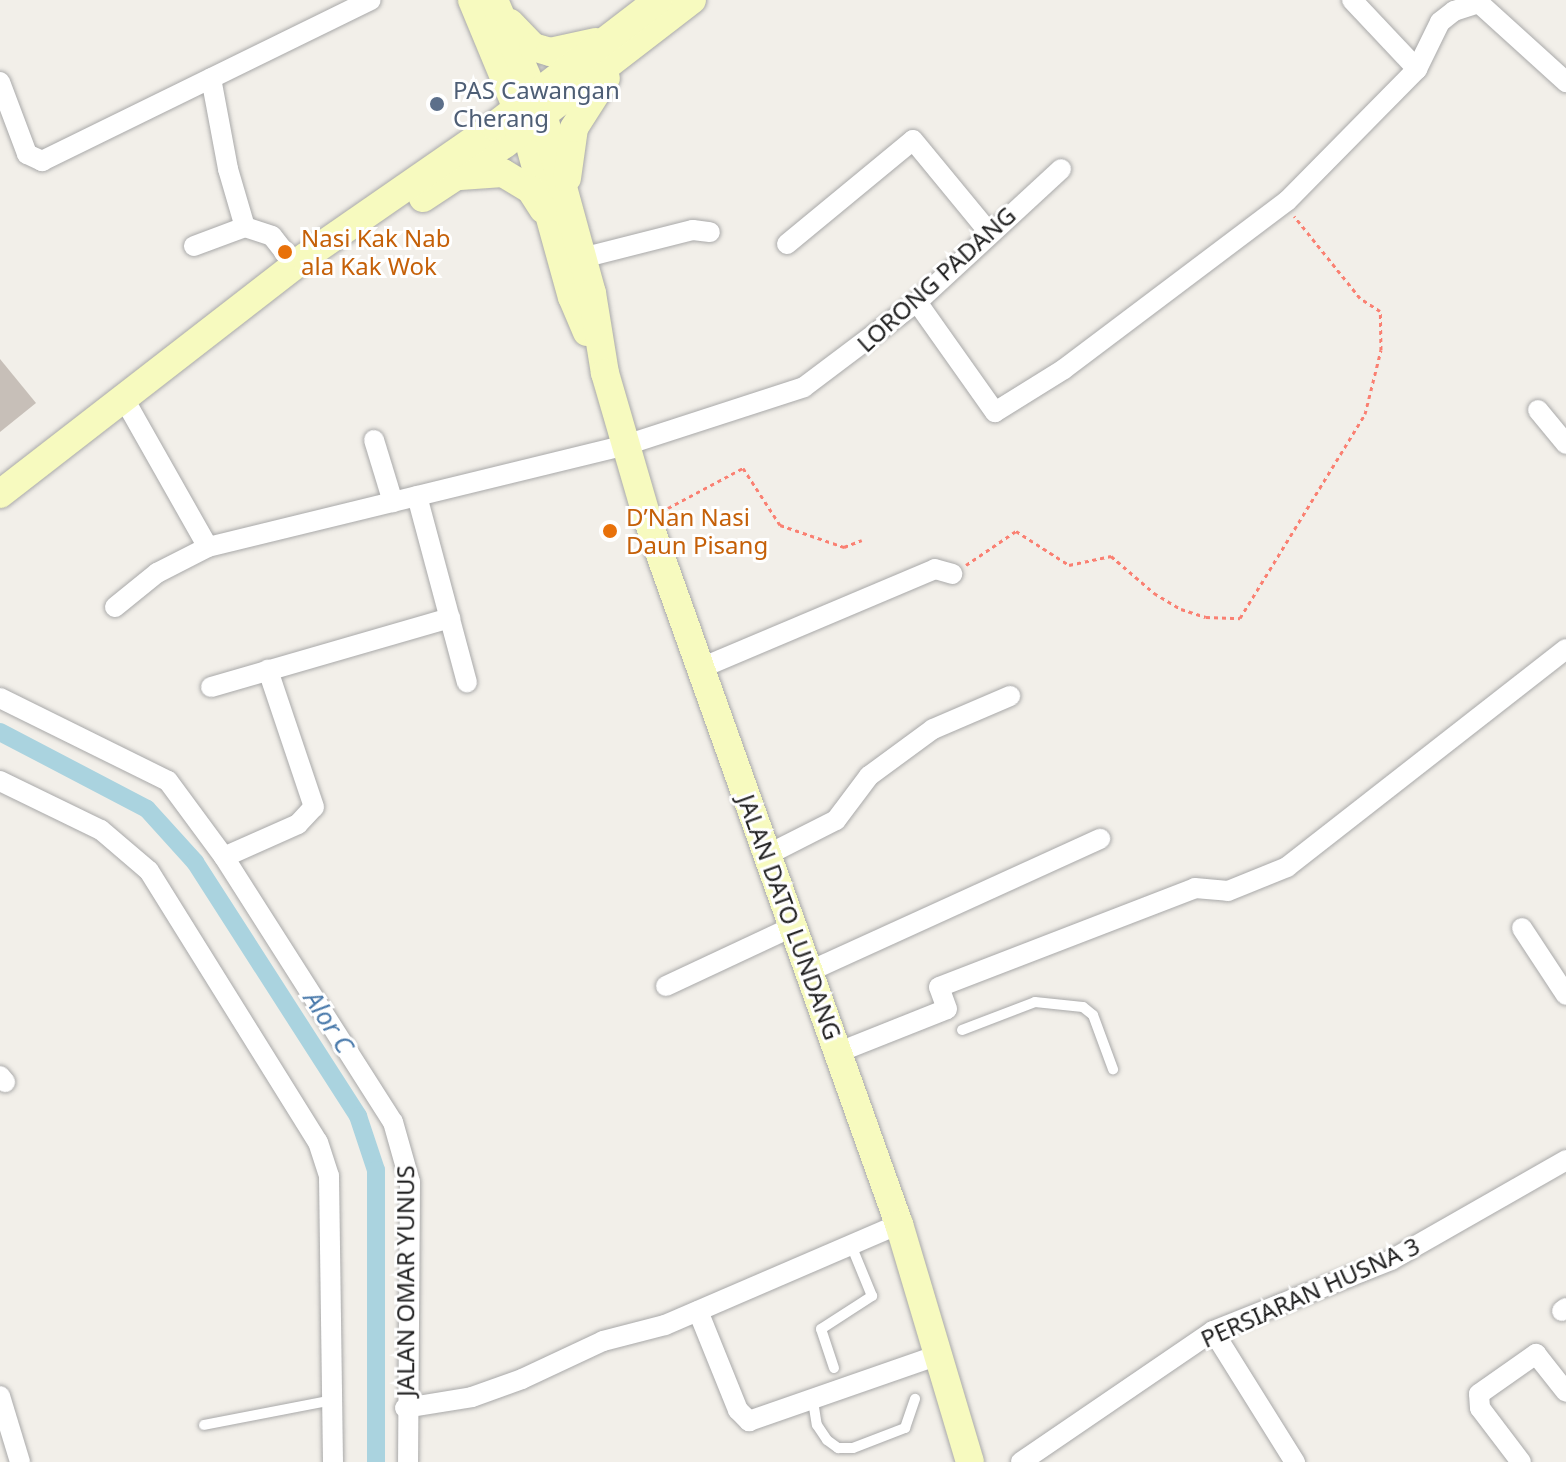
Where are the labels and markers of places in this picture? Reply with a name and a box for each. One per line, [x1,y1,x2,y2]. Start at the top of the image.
place label: PAS Cawangan Cherang [453,76,620,132]
marker: PAS Cawangan Cherang [428,95,446,113]
place label: Nasi Kak Nab ala Kak Wok [301,224,450,280]
marker: Nasi Kak Nab ala Kak Wok [276,243,294,261]
place label: D’Nan Nasi Daun Pisang [626,503,768,559]
marker: D’Nan Nasi Daun Pisang [601,522,619,540]

